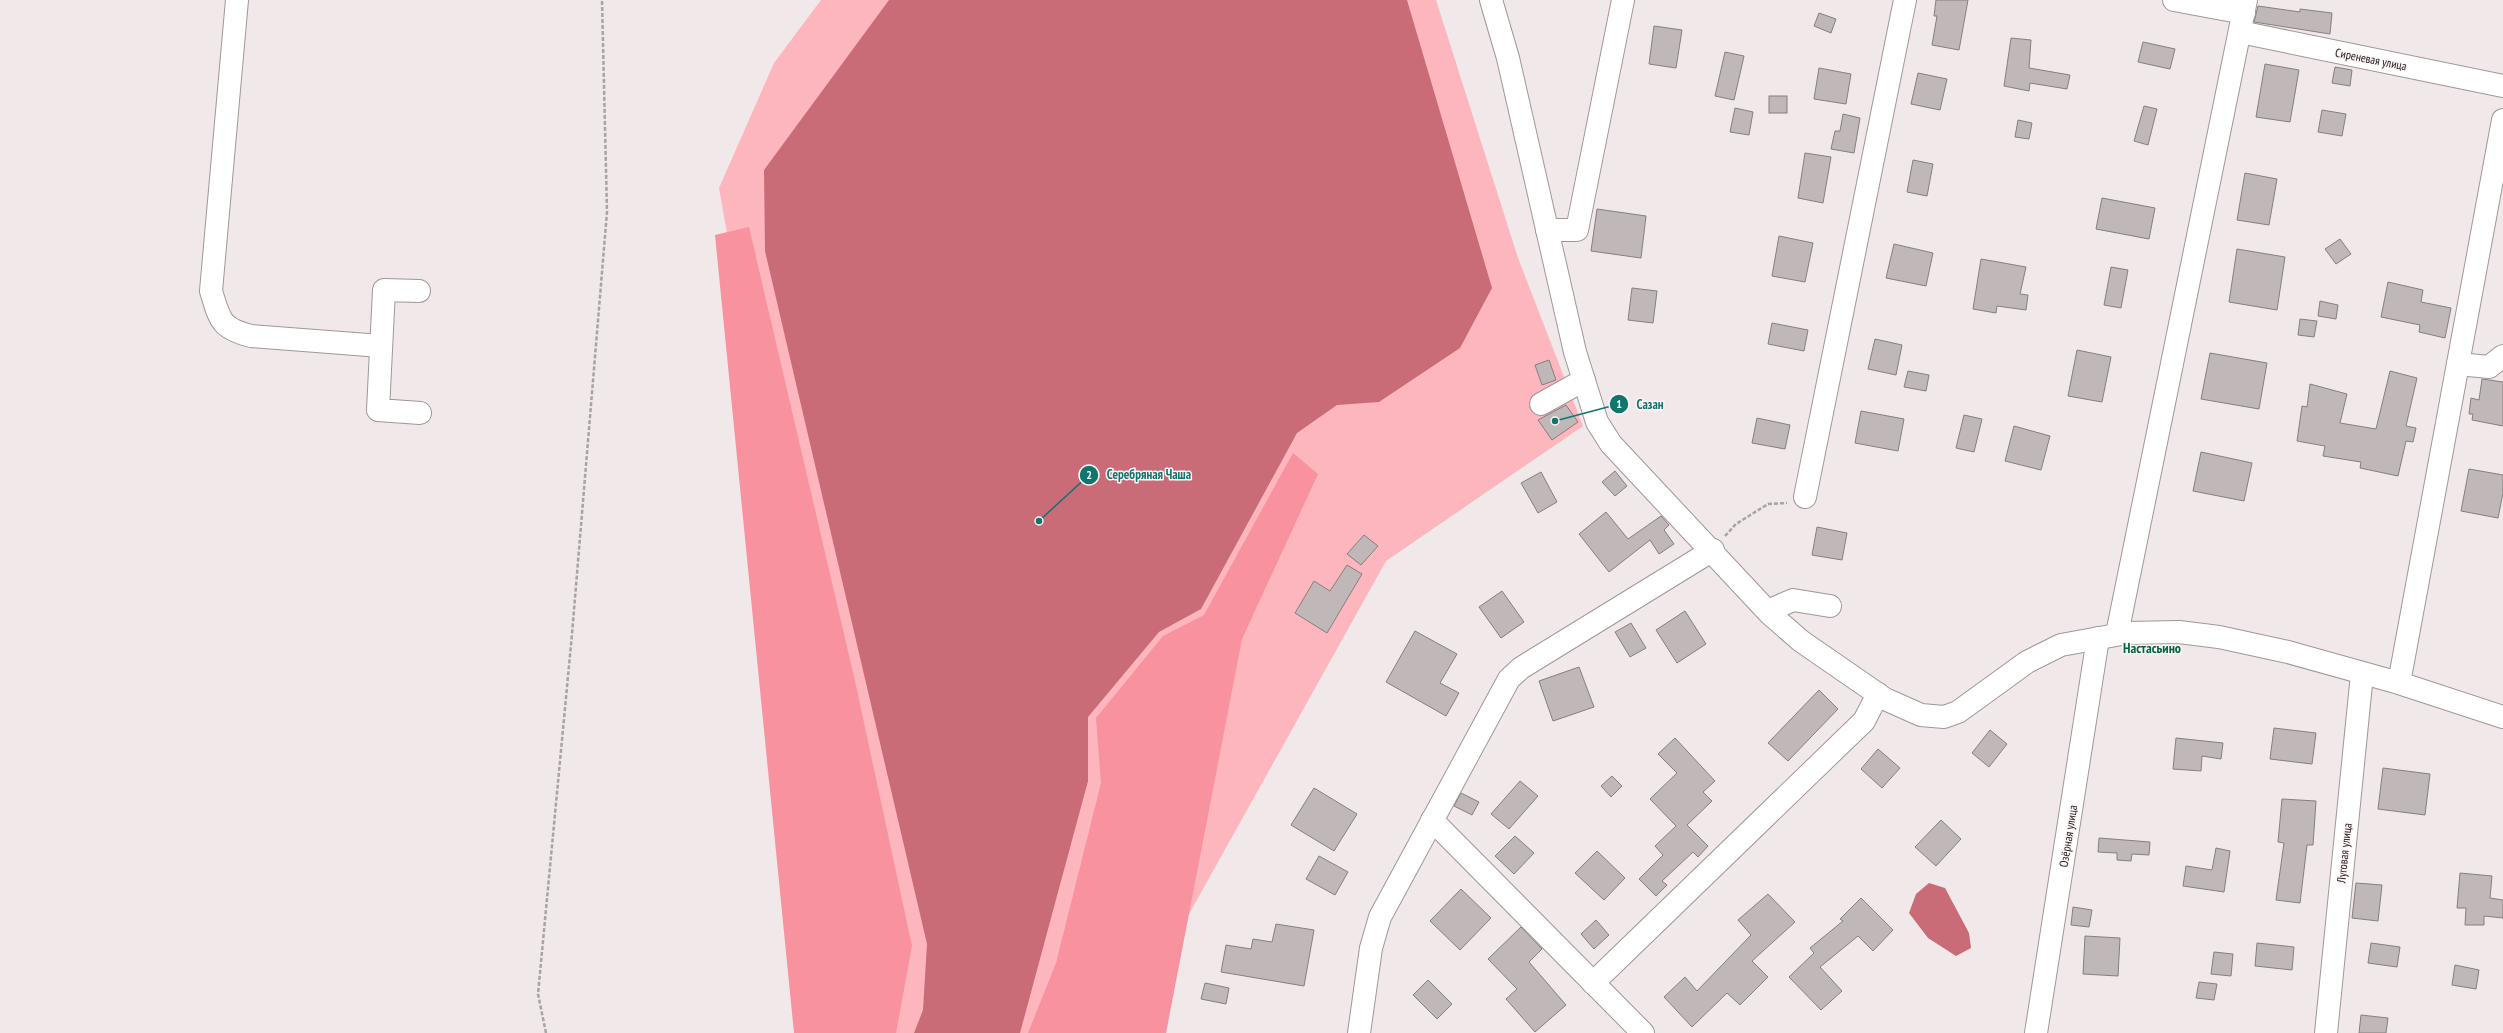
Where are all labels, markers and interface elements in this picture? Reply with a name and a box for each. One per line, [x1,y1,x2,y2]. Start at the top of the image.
street label: Сиреневая улица [2334,45,2408,73]
callout: Сазан [1609,392,1672,417]
text: 1 [1616,396,1622,411]
text: Сазан [1636,396,1664,413]
callout: Серебряная Чаша [1079,462,1199,487]
text: Серебряная Чаша [1107,466,1191,483]
text: 2 [1086,467,1092,482]
district label: Настасьино [2123,639,2181,657]
street label: Озёрная улица [2056,804,2080,868]
street label: Луговая улица [2333,822,2355,885]

